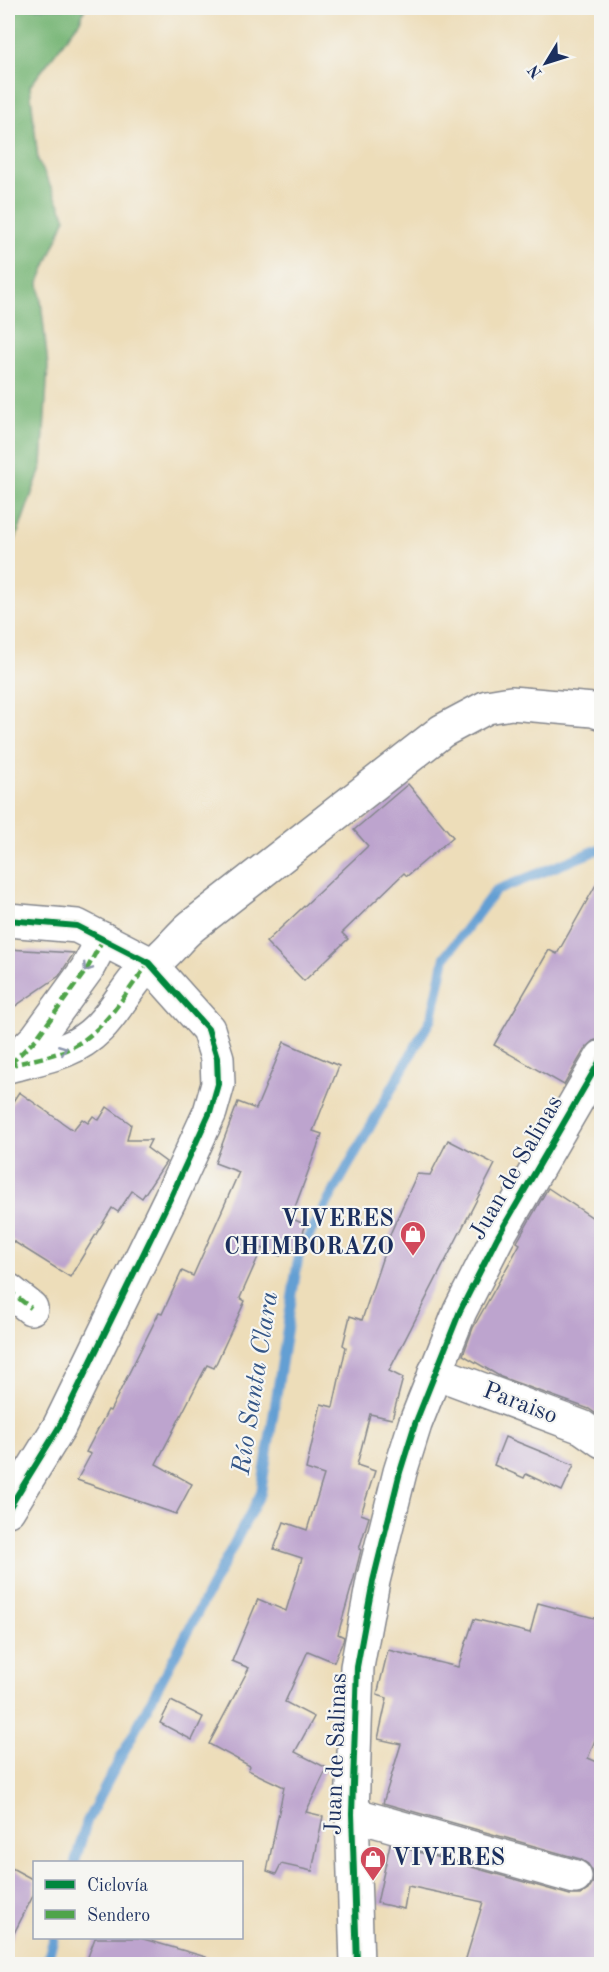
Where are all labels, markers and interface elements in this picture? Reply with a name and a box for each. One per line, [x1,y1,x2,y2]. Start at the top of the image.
north arrow [516,33,576,93]
text: N [525,61,546,81]
one-way arrow [82,962,94,972]
one-way arrow [58,1044,68,1057]
street label: Juan de Salinas [466,1092,568,1244]
place label: VIVERES CHIMBORAZO [224,1208,394,1260]
shop icon: VIVERES CHIMBORAZO [398,1219,428,1257]
water label: Río Santa Clara [229,1289,283,1477]
street label: Paraiso [479,1379,561,1429]
street label: Juan de Salinas [322,1672,352,1836]
shop icon: VIVERES [358,1844,388,1882]
place label: VIVERES [392,1847,505,1871]
legend [33,1861,243,1939]
text: Ciclovía [87,1877,148,1895]
text: Sendero [87,1907,150,1925]

